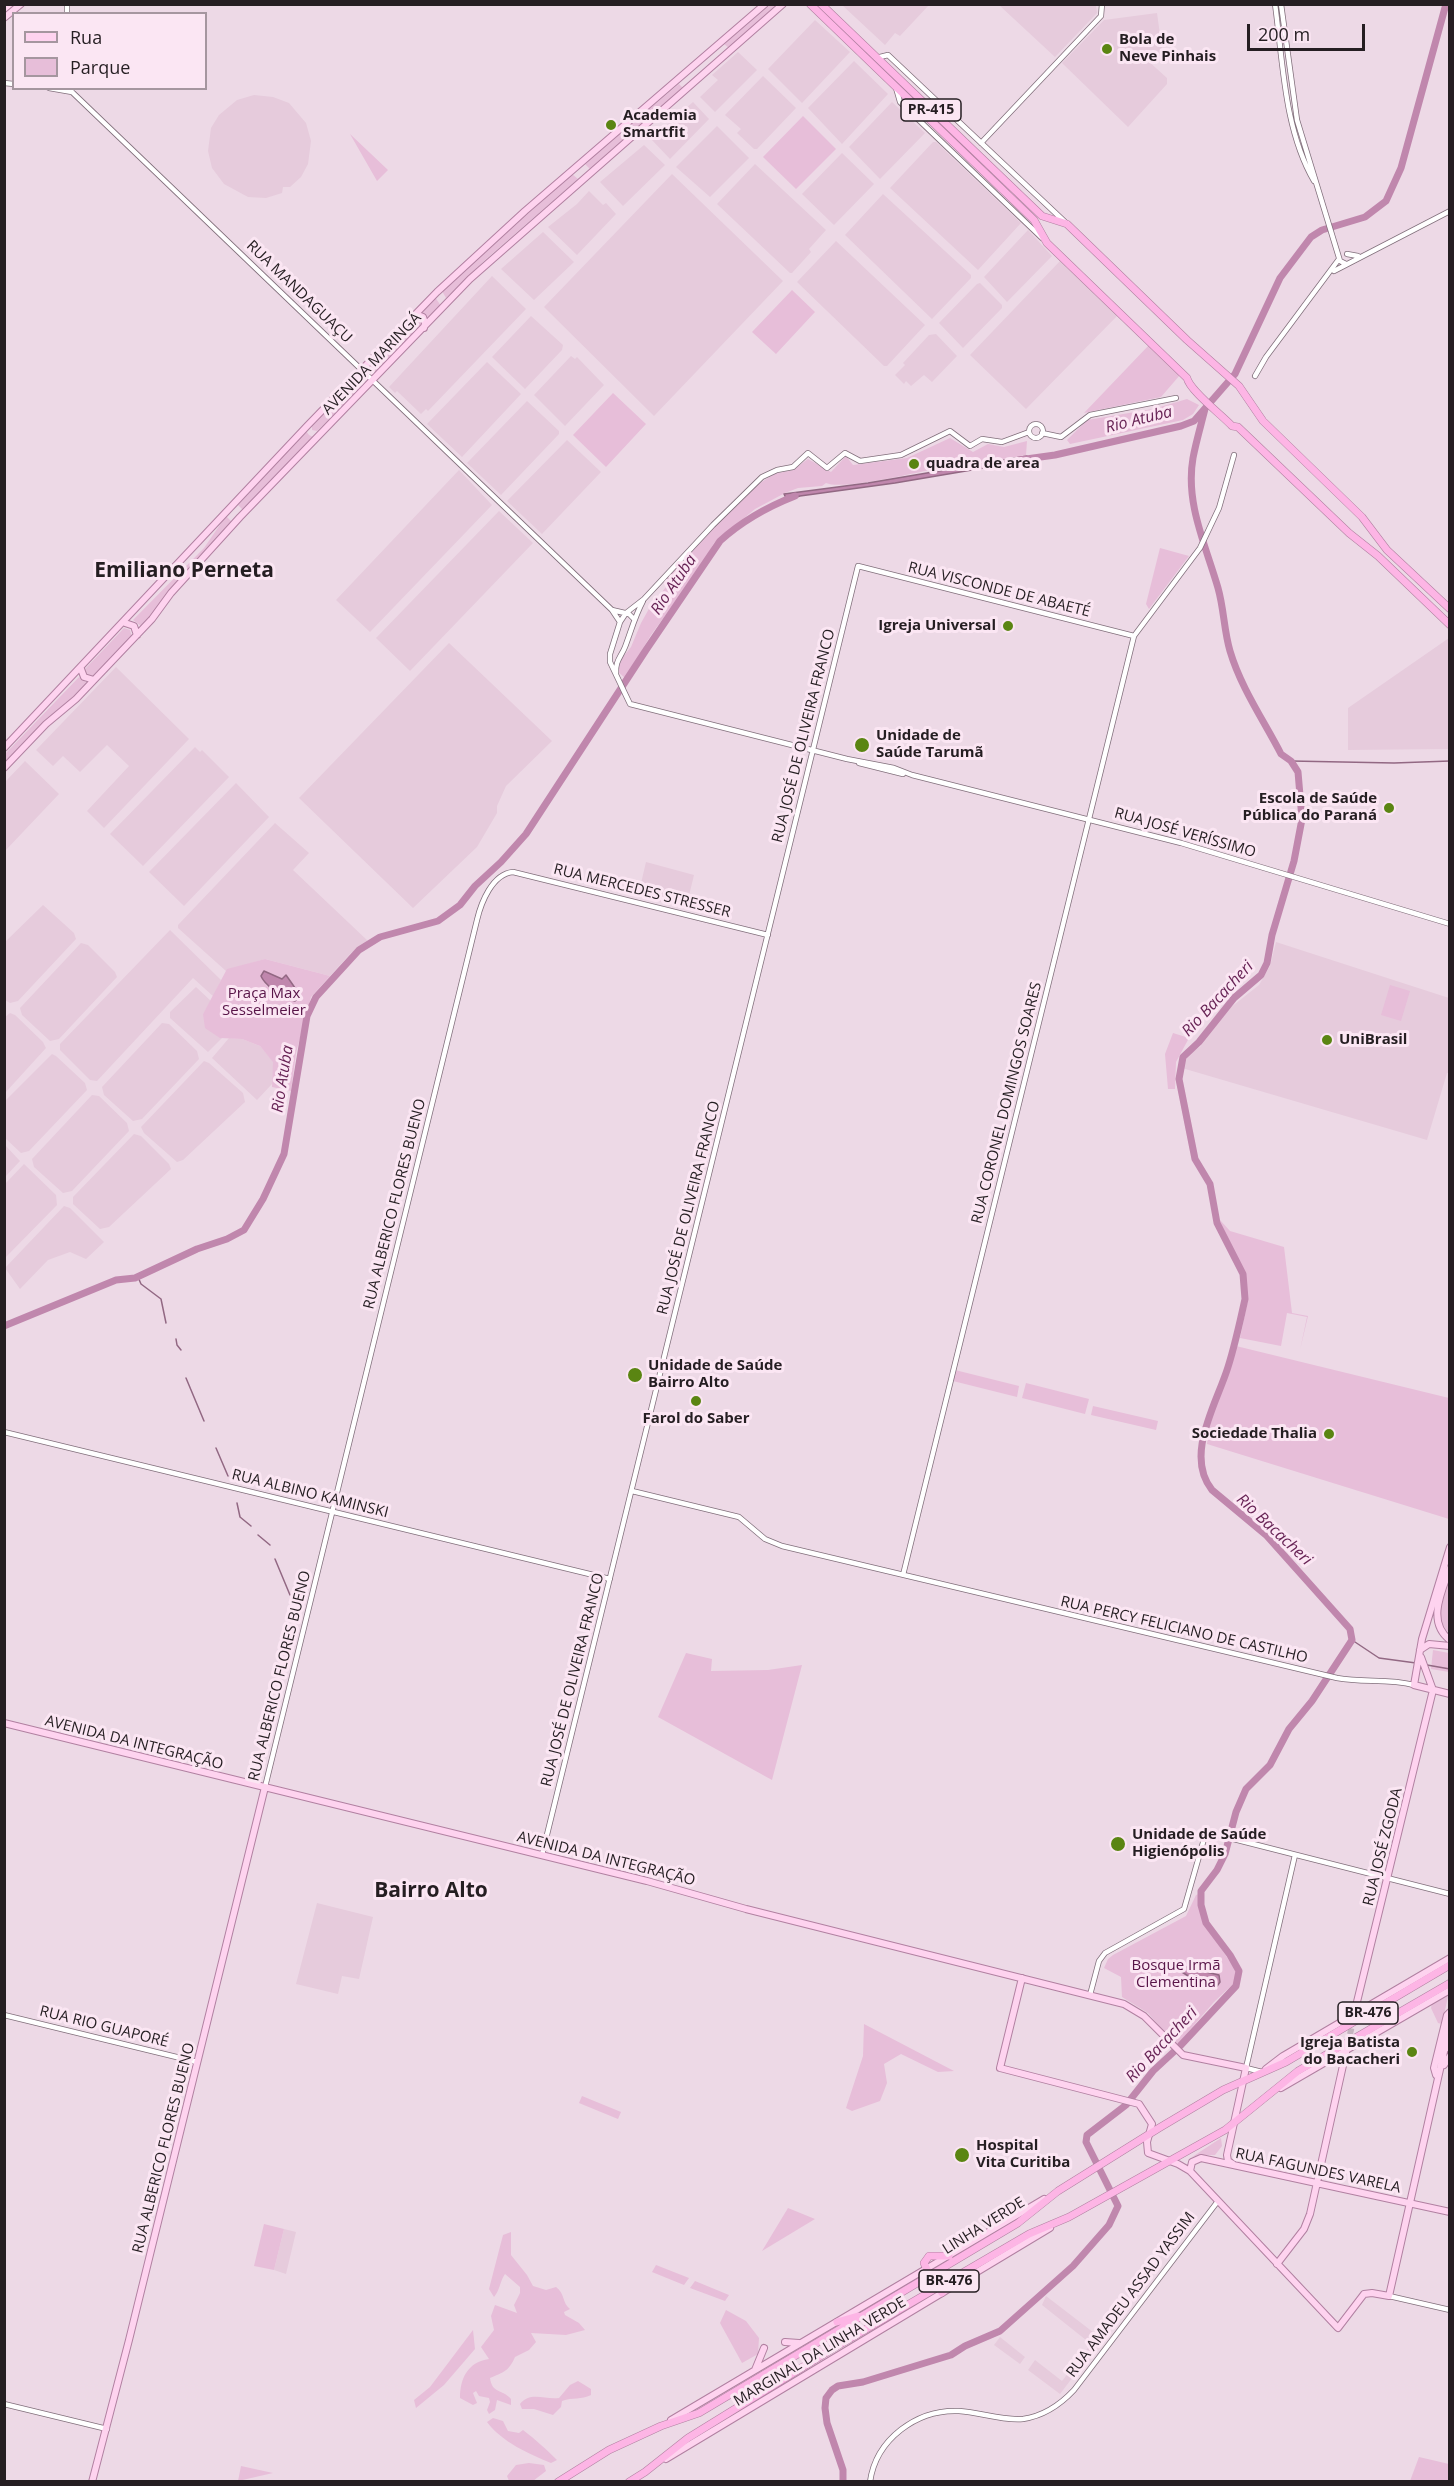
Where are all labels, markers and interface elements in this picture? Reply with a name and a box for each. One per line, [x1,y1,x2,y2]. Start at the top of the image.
legend [12,12,207,90]
scale bar [1250,12,1368,50]
text: 200 m [1258,22,1310,46]
text: Rua [70,25,102,49]
place label: Bola de Neve Pinhais [1119,31,1216,66]
marker: Bola de Neve Pinhais [1100,42,1114,56]
text: Parque [70,55,130,79]
road number: PR-415 [901,99,961,121]
place label: Academia Smartfit [623,107,697,142]
marker: Academia Smartfit [604,118,618,132]
street label: RUA MANDAGUAÇU [242,237,356,347]
street label: AVENIDA MARINGÁ [319,309,425,419]
water label: Rio Atuba [1104,402,1174,438]
place label: quadra de area [926,455,1040,473]
marker: quadra de area [907,457,921,471]
water label: Rio Atuba [647,551,701,619]
district label: Emiliano Perneta [94,558,274,584]
street label: RUA VISCONDE DE ABAETÉ [906,559,1092,621]
place label: Igreja Universal [878,617,996,635]
marker: Igreja Universal [1001,619,1015,633]
street label: RUA JOSÉ DE OLIVEIRA FRANCO [769,627,839,845]
place label: Unidade de Saúde Tarumã [876,727,984,762]
marker: Unidade de Saúde Tarumã [853,736,871,754]
place label: Escola de Saúde Pública do Paraná [1242,790,1377,825]
marker: Escola de Saúde Pública do Paraná [1382,801,1396,815]
street label: RUA JOSÉ VERÍSSIMO [1112,804,1258,862]
street label: RUA MERCEDES STRESSER [552,860,732,922]
water label: Rio Bacacheri [1178,957,1258,1041]
street label: RUA CORONEL DOMINGOS SOARES [968,980,1046,1226]
park label: Praça Max Sesselmeier [222,985,306,1020]
place label: UniBrasil [1339,1031,1407,1049]
marker: UniBrasil [1320,1033,1334,1047]
water label: Rio Atuba [268,1044,298,1114]
street label: RUA ALBERICO FLORES BUENO [360,1097,430,1311]
street label: RUA JOSÉ DE OLIVEIRA FRANCO [654,1099,724,1317]
place label: Unidade de Saúde Bairro Alto [648,1357,782,1392]
marker: Unidade de Saúde Bairro Alto [626,1366,644,1384]
marker: Farol do Saber [689,1394,703,1408]
place label: Farol do Saber [642,1410,750,1428]
place label: Sociedade Thalia [1192,1425,1317,1443]
marker: Sociedade Thalia [1322,1427,1336,1441]
street label: RUA ALBINO KAMINSKI [230,1466,390,1522]
water label: Rio Bacacheri [1232,1490,1316,1570]
street label: RUA ALBERICO FLORES BUENO [245,1569,315,1783]
street label: RUA JOSÉ DE OLIVEIRA FRANCO [538,1571,608,1789]
street label: RUA PERCY FELICIANO DE CASTILHO [1059,1593,1309,1667]
street label: AVENIDA DA INTEGRAÇÃO [43,1712,225,1774]
street label: RUA JOSÉ ZGODA [1360,1786,1406,1908]
place label: Unidade de Saúde Higienópolis [1132,1826,1266,1861]
street label: AVENIDA DA INTEGRAÇÃO [515,1828,697,1890]
marker: Unidade de Saúde Higienópolis [1109,1835,1127,1853]
district label: Bairro Alto [374,1878,488,1904]
park label: Bosque Irmã Clementina [1131,1957,1221,1992]
street label: RUA RIO GUAPORÉ [38,2002,170,2052]
road number: BR-476 [1338,2002,1398,2024]
water label: Rio Bacacheri [1122,2003,1202,2087]
place label: Igreja Batista do Bacacheri [1300,2034,1400,2069]
street label: RUA ALBERICO FLORES BUENO [129,2041,199,2255]
marker: Igreja Batista do Bacacheri [1405,2045,1419,2059]
place label: Hospital Vita Curitiba [976,2137,1070,2172]
street label: RUA FAGUNDES VARELA [1234,2145,1402,2197]
marker: Hospital Vita Curitiba [953,2146,971,2164]
street label: LINHA VERDE [940,2194,1028,2258]
street label: RUA AMADEU ASSAD YASSIM [1063,2209,1199,2381]
road number: BR-476 [919,2270,979,2292]
street label: MARGINAL DA LINHA VERDE [731,2293,909,2411]

